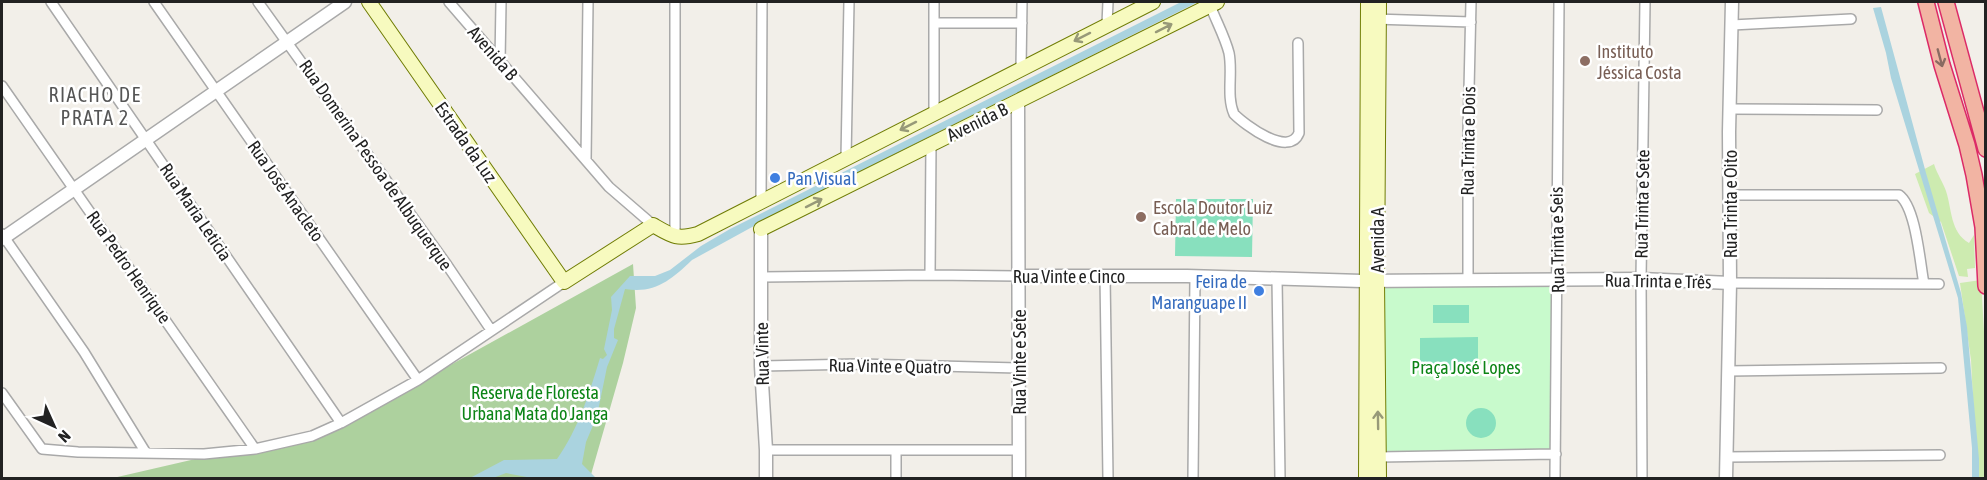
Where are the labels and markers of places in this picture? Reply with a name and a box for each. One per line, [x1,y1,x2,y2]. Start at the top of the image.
place label: Instituto Jéssica Costa [1597,41,1682,83]
marker: Instituto Jéssica Costa [1578,54,1592,68]
place label: Pan Visual [787,168,856,189]
marker: Pan Visual [768,171,782,185]
place label: Escola Doutor Luiz Cabral de Melo [1153,197,1273,239]
marker: Escola Doutor Luiz Cabral de Melo [1134,210,1148,224]
place label: Feira de Maranguape II [1151,271,1247,313]
marker: Feira de Maranguape II [1252,284,1266,298]

